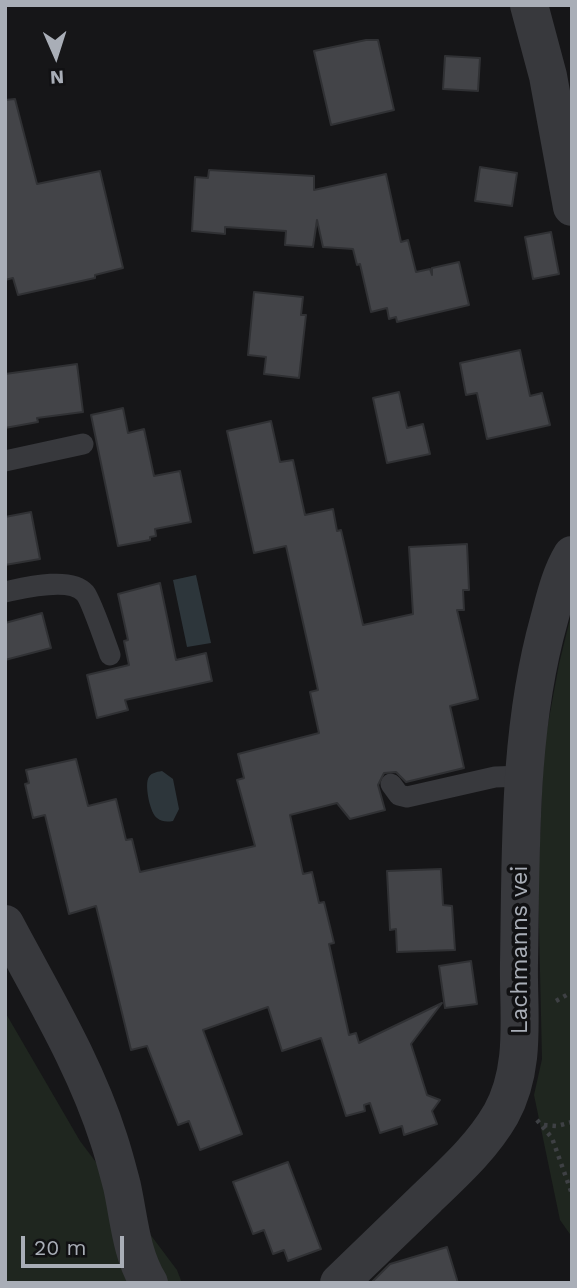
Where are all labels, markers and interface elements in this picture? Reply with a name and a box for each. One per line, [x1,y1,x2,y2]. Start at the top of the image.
north arrow [21,21,91,91]
text: N [49,66,65,89]
street label: Lachmanns vei [506,866,534,1034]
scale bar [24,1222,128,1266]
text: 20 m [34,1235,86,1260]

